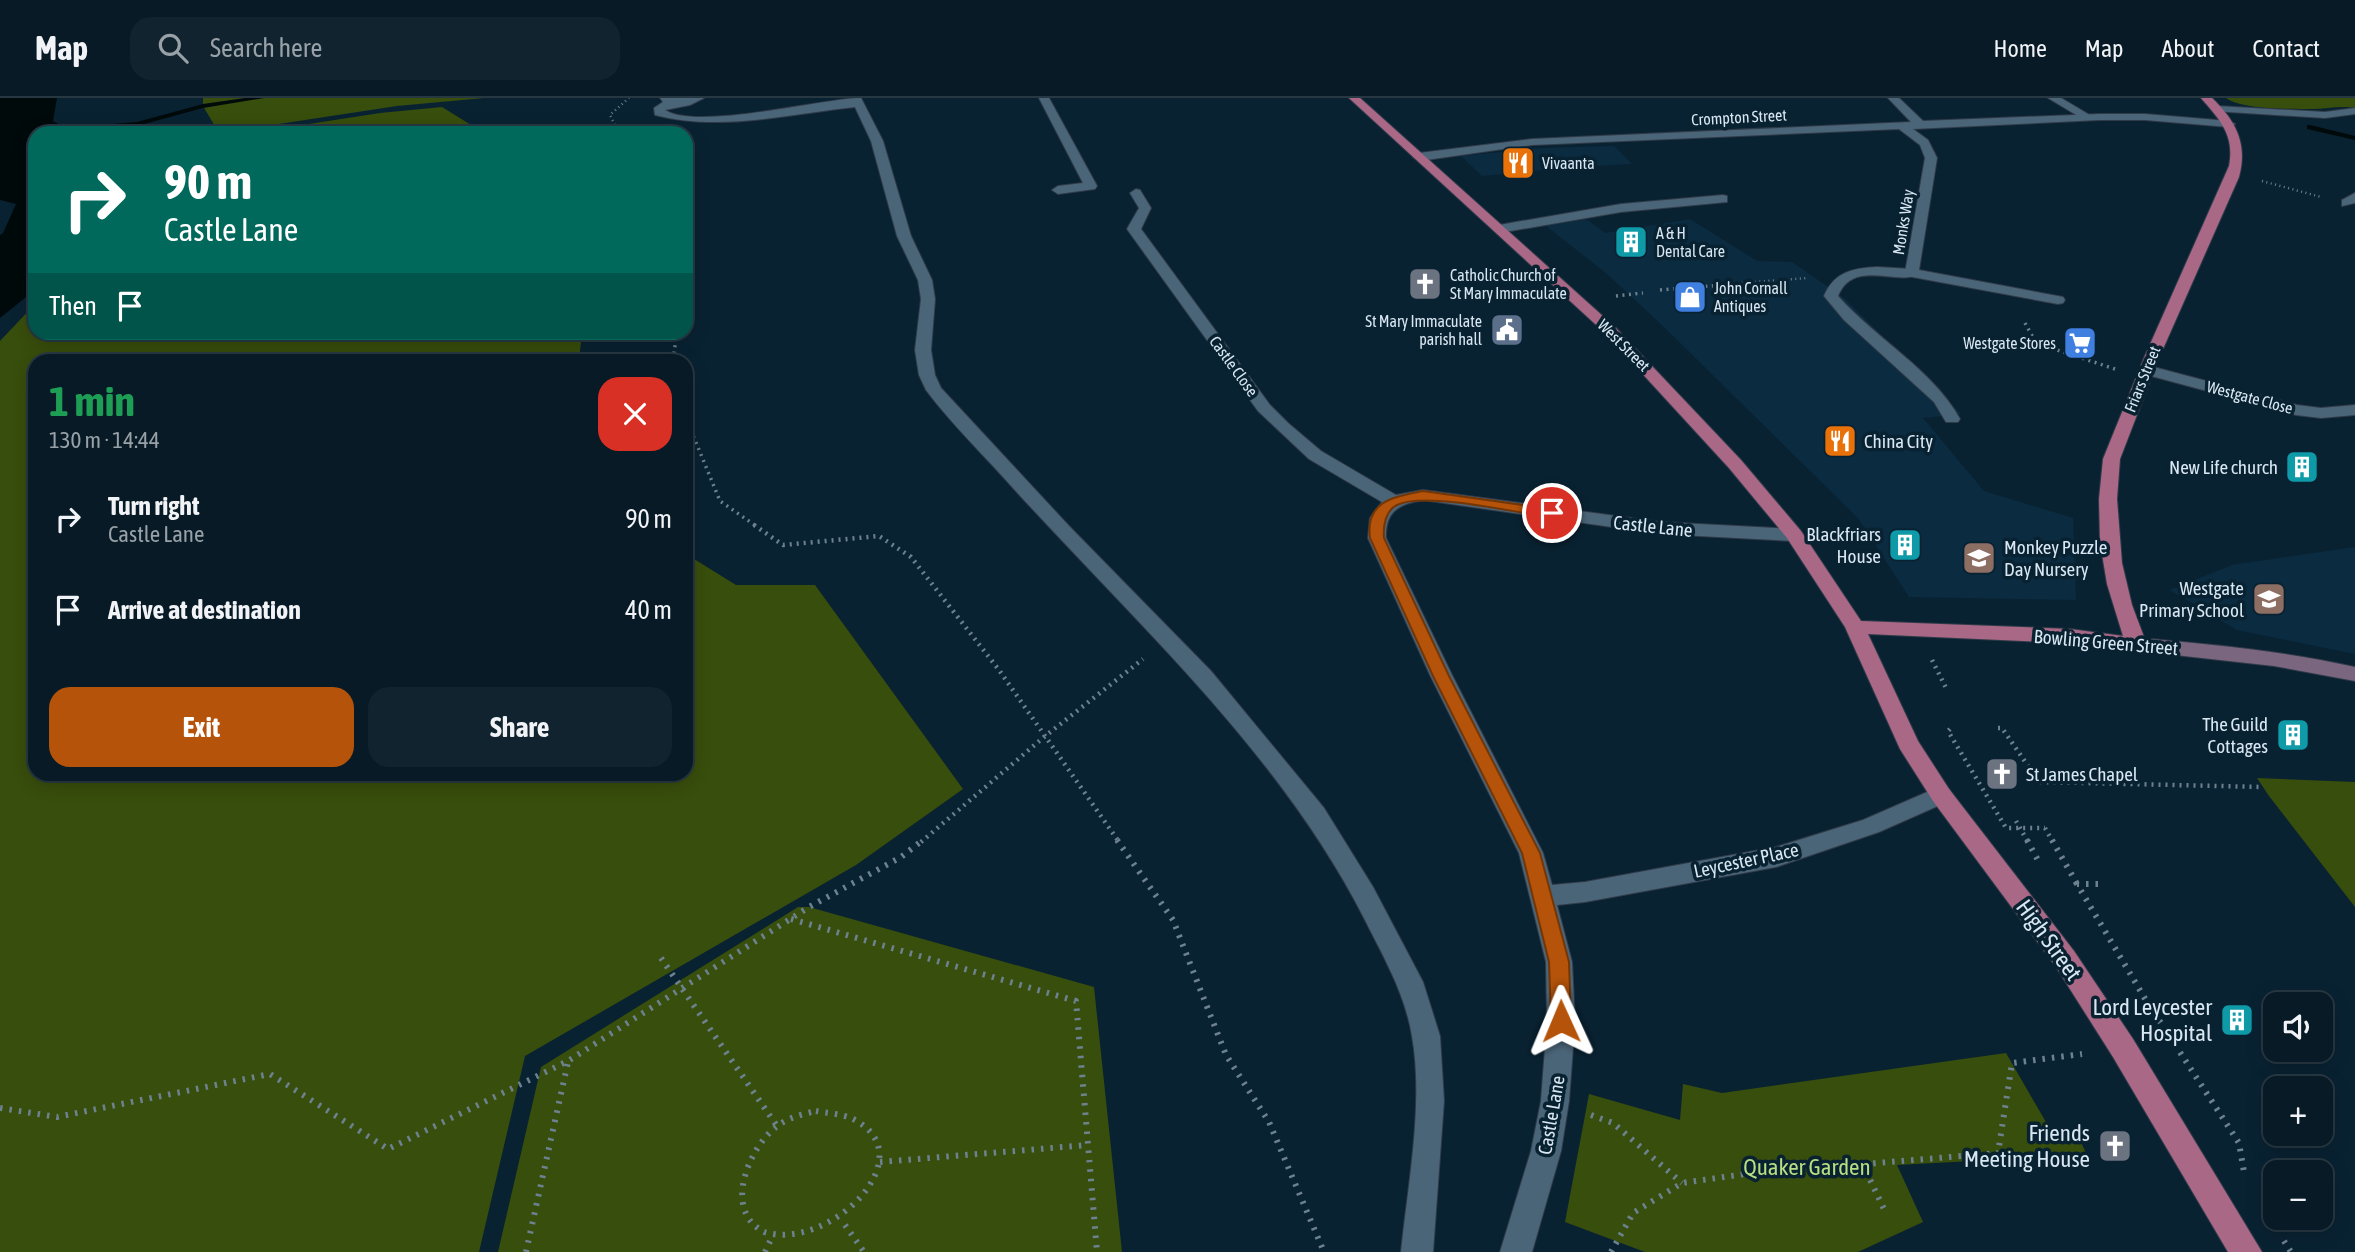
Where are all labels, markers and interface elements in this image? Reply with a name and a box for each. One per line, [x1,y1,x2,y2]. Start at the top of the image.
search box [130,17,620,80]
text: Map [35,29,88,67]
icon: search [154,29,192,67]
text: Search here [210,33,322,63]
text: Home [1993,35,2047,62]
text: Map [2085,35,2123,62]
text: About [2161,35,2214,62]
text: Contact [2252,35,2320,62]
street label: Crompton Street [1691,105,1788,129]
restaurant icon: Vivaanta [1499,144,1537,182]
text: 90 m [164,153,252,209]
icon: right [49,154,140,245]
place label: Vivaanta [1542,154,1595,172]
street label: Monks Way [1889,188,1918,256]
text: Castle Lane [164,211,298,248]
building icon: A & H Dental Care [1612,223,1650,261]
place label: A & H Dental Care [1656,224,1725,260]
church icon: Catholic Church of St Mary Immaculate [1406,265,1444,303]
place label: Catholic Church of St Mary Immaculate [1450,266,1567,303]
shop icon: John Cornall Antiques [1671,278,1709,316]
place label: John Cornall Antiques [1714,279,1788,316]
icon: arrive [111,287,149,325]
text: Then [49,291,97,321]
public building icon: St Mary Immaculate parish hall [1488,311,1526,349]
place label: St Mary Immaculate parish hall [1365,312,1483,349]
street label: West Street [1594,315,1654,375]
supermarket icon: Westgate Stores [2061,324,2099,362]
street label: Castle Close [1206,332,1262,400]
place label: Westgate Stores [1963,334,2056,353]
street label: Friars Street [2121,343,2164,415]
text: 1 min [49,377,135,425]
button: close [598,377,672,451]
street label: Westgate Close [2205,377,2295,418]
restaurant icon: China City [1821,422,1859,460]
text: 130 m · 14:44 [49,427,160,453]
place label: China City [1864,430,1933,452]
building icon: New Life church [2283,448,2321,486]
place label: New Life church [2169,456,2278,478]
pin [1522,483,1582,543]
text: Turn right [108,491,199,521]
icon: arrive [1533,494,1571,532]
icon: right [49,500,87,538]
text: 90 m [625,504,672,534]
street label: Castle Lane [1612,511,1694,541]
text: Castle Lane [108,521,204,547]
place label: Blackfriars House [1806,523,1881,567]
building icon: Blackfriars House [1886,526,1924,564]
place label: Monkey Puzzle Day Nursery [2004,536,2107,580]
school or university icon: Monkey Puzzle Day Nursery [1960,539,1998,577]
place label: Westgate Primary School [2139,577,2244,621]
school or university icon: Westgate Primary School [2250,580,2288,618]
icon: arrive [49,591,87,629]
text: Arrive at destination [108,595,301,625]
text: 40 m [625,595,672,625]
street label: Bowling Green Street [2033,625,2179,659]
button: Exit [49,687,354,767]
button: Share [368,687,672,767]
place label: The Guild Cottages [2202,713,2268,757]
building icon: The Guild Cottages [2274,716,2312,754]
church icon: St James Chapel [1983,755,2021,793]
place label: St James Chapel [2026,763,2138,785]
street label: Leycester Place [1692,838,1800,882]
street label: High Street [2011,895,2087,985]
position arrow [1524,984,1598,1058]
map controls [2263,992,2333,1230]
button: sound [2263,992,2333,1062]
place label: Lord Leycester Hospital [2092,994,2213,1046]
building icon: Lord Leycester Hospital [2218,1001,2256,1039]
street label: Castle Lane [1533,1074,1569,1156]
button: + [2263,1076,2333,1146]
place label: Friends Meeting House [1964,1120,2090,1172]
church icon: Friends Meeting House [2096,1127,2134,1165]
park label: Quaker Garden [1743,1154,1871,1180]
button: − [2263,1160,2333,1230]

